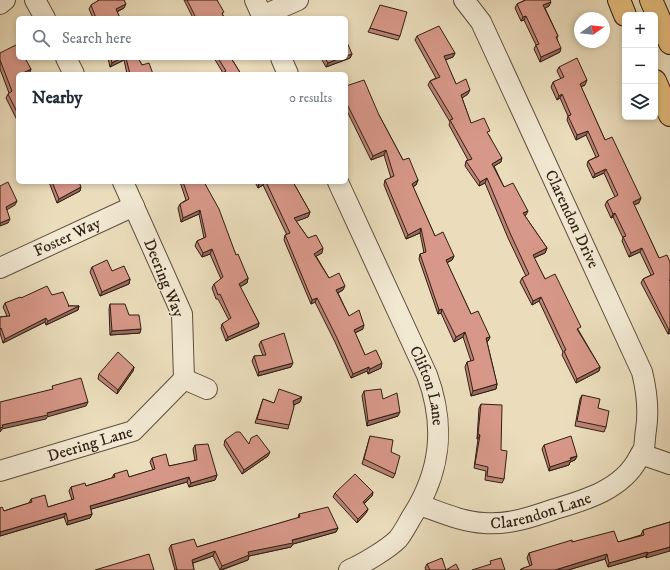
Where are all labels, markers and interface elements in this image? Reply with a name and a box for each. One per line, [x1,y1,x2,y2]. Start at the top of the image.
north arrow [574,12,610,48]
map controls [622,12,658,120]
button: + [622,12,658,48]
search box [16,16,348,60]
icon: search [30,27,52,49]
text: Search here [62,29,131,48]
button: − [622,48,658,84]
button: layers [622,84,658,120]
text: Nearby [32,87,82,109]
text: 0 results [289,90,332,106]
street label: Clarendon Drive [540,167,604,272]
street label: Foster Way [30,213,104,261]
street label: Deering Way [139,236,189,321]
street label: Clifton Lane [405,343,448,427]
street label: Deering Lane [45,422,135,466]
street label: Clarendon Lane [490,488,594,533]

